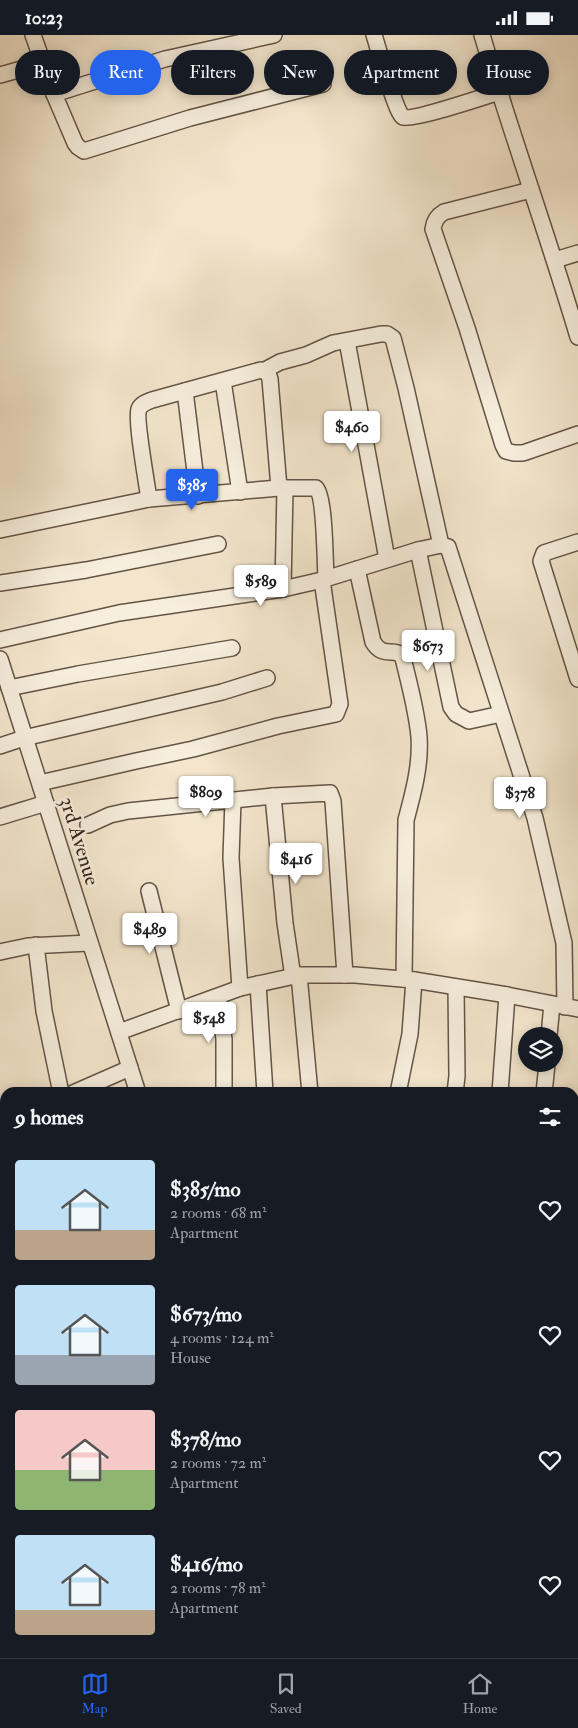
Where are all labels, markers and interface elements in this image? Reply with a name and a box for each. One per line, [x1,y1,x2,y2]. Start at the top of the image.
text: 10:23 [25,6,63,30]
chip: Buy [15,50,80,95]
chip: Rent [90,50,161,95]
chip: Filters [171,50,254,95]
chip: New [264,50,334,95]
chip: Apartment [344,50,457,95]
chip: House [467,50,549,95]
pin: $460 [322,411,382,453]
text: $460 [335,417,369,437]
pin: $385 [162,469,222,511]
text: $385 [177,475,207,495]
pin: $589 [231,565,291,607]
text: $589 [245,571,277,591]
pin: $673 [398,629,458,672]
text: $673 [413,636,443,656]
pin: $809 [176,775,236,818]
pin: $378 [490,777,550,819]
text: $809 [190,782,222,802]
text: $378 [505,783,535,803]
street label: 3rd Avenue [53,794,106,889]
pin: $416 [266,843,326,885]
text: $416 [280,849,312,869]
pin: $489 [120,913,180,955]
text: $489 [133,919,167,939]
pin: $548 [179,1001,239,1044]
text: $548 [193,1008,225,1028]
map controls [518,1027,563,1072]
button: layers [518,1027,563,1072]
icon: filters [536,1103,564,1131]
text: 9 homes [15,1104,84,1131]
text: $385/mo [170,1176,241,1203]
icon: home [55,1180,115,1240]
icon: heart [536,1196,564,1224]
text: 2 rooms · 68 m² [170,1203,266,1223]
text: Apartment [170,1223,238,1243]
text: $673/mo [170,1301,242,1328]
icon: home [55,1305,115,1365]
icon: heart [536,1321,564,1349]
text: 4 rooms · 124 m² [170,1328,274,1348]
text: House [170,1348,211,1368]
text: $378/mo [170,1426,241,1453]
icon: home [55,1430,115,1490]
icon: heart [536,1446,564,1474]
text: 2 rooms · 72 m² [170,1453,266,1473]
text: Apartment [170,1473,238,1493]
text: $416/mo [170,1551,243,1578]
icon: home [55,1555,115,1615]
icon: heart [536,1571,564,1599]
text: 2 rooms · 78 m² [170,1578,266,1598]
text: Apartment [170,1598,238,1618]
tab: Map [81,1670,109,1717]
tab: Saved [270,1670,302,1717]
tab: Home [463,1670,497,1717]

